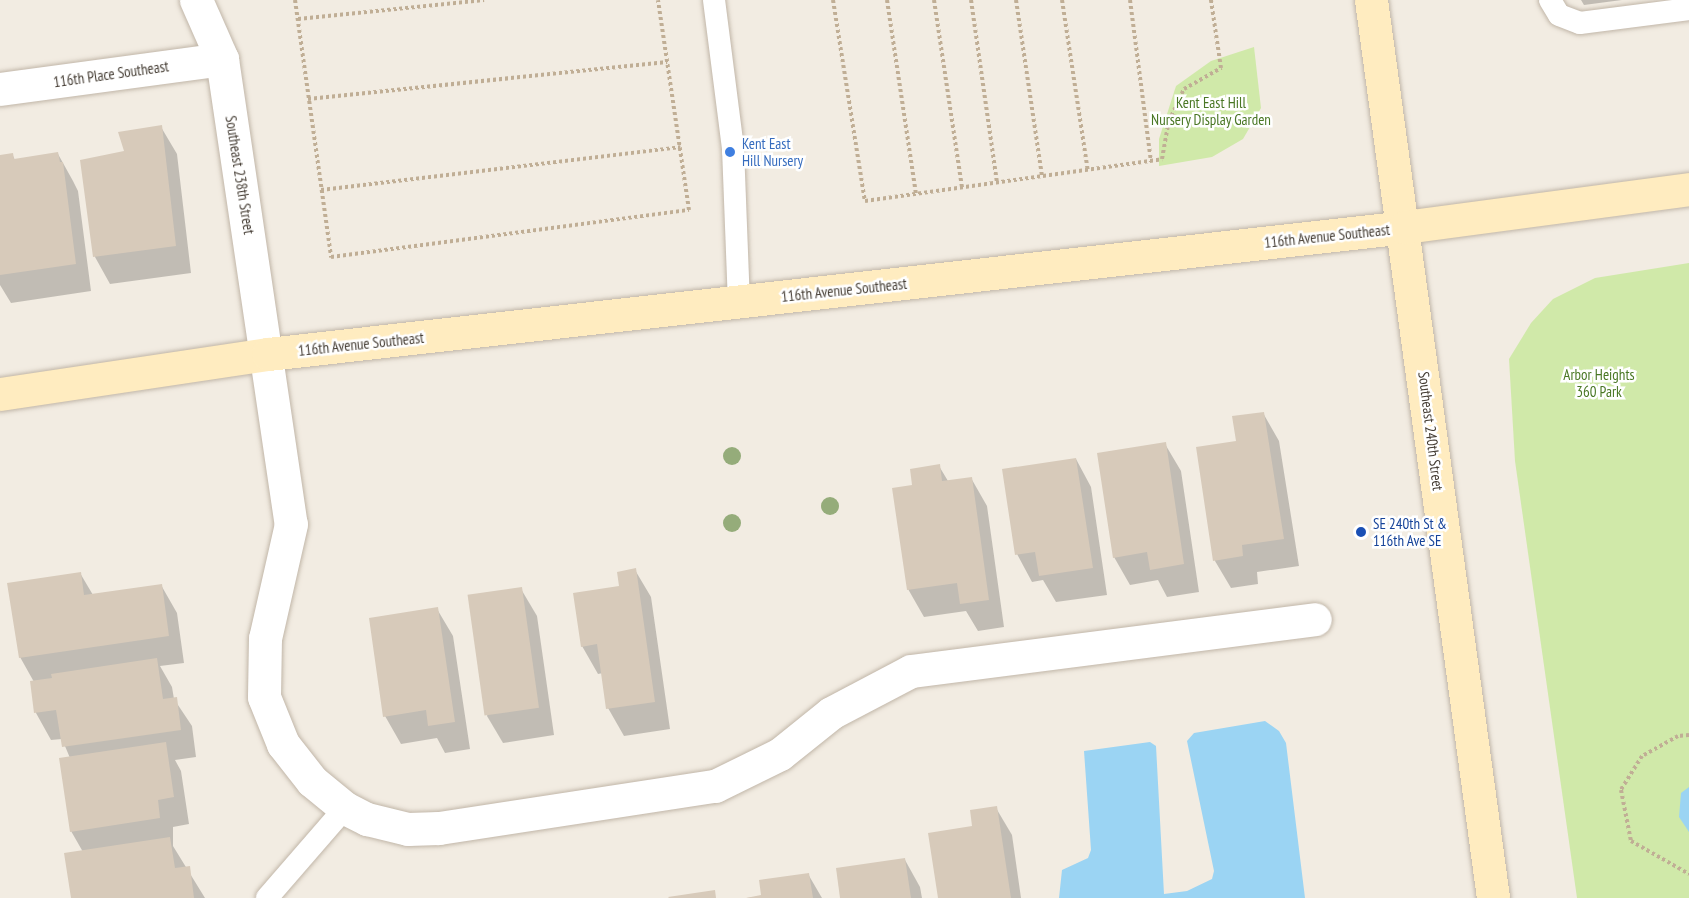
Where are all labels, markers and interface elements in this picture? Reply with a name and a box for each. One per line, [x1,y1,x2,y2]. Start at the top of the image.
street label: 116th Place Southeast [52,57,170,91]
park label: Kent East Hill Nursery Display Garden [1151,93,1271,128]
street label: Southeast 238th Street [222,114,258,236]
place label: Kent East Hill Nursery [742,134,803,169]
marker: Kent East Hill Nursery [723,145,737,159]
street label: 116th Avenue Southeast [1263,220,1391,252]
street label: 116th Avenue Southeast [780,274,908,306]
street label: 116th Avenue Southeast [297,328,425,360]
park label: Arbor Heights 360 Park [1563,365,1635,400]
street label: Southeast 240th Street [1415,370,1447,492]
place label: SE 240th St & 116th Ave SE [1373,514,1447,549]
marker: SE 240th St & 116th Ave SE [1354,525,1368,539]

